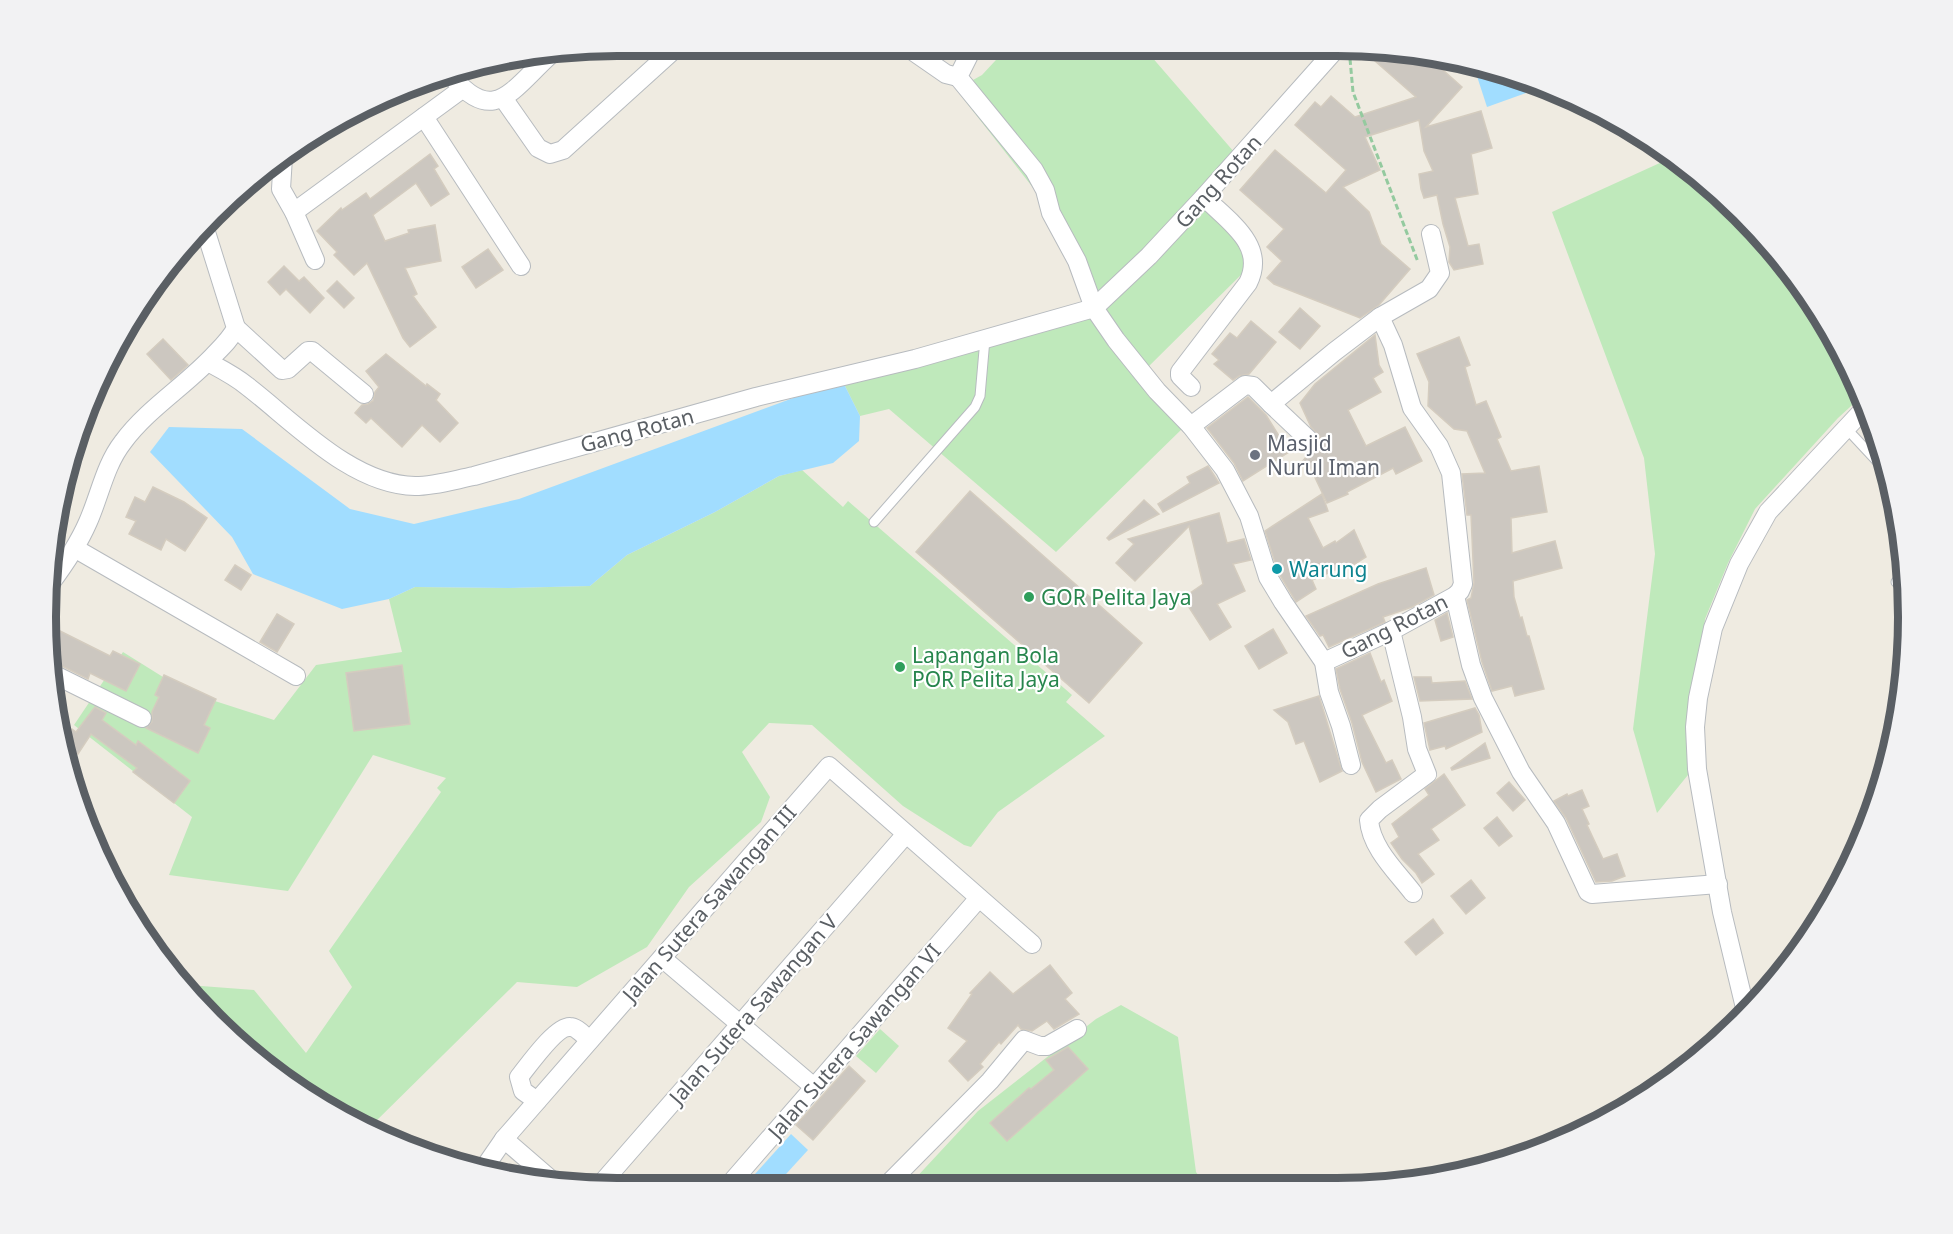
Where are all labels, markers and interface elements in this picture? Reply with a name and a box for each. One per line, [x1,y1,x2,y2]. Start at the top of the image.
street label: Gang Rotan [1169,128,1267,234]
street label: Gang Rotan [577,401,697,459]
place label: Masjid Nurul Iman [1267,429,1380,481]
marker: Masjid Nurul Iman [1248,448,1262,462]
place label: Warung [1289,555,1367,583]
marker: Warung [1270,562,1284,576]
place label: GOR Pelita Jaya [1041,583,1191,611]
street label: Gang Rotan [1336,587,1452,665]
marker: GOR Pelita Jaya [1022,590,1036,604]
place label: Lapangan Bola POR Pelita Jaya [912,641,1060,693]
marker: Lapangan Bola POR Pelita Jaya [893,660,907,674]
street label: Jalan Sutera Sawangan III [615,799,802,1009]
street label: Jalan Sutera Sawangan V [661,908,843,1111]
street label: Jalan Sutera Sawangan VI [760,937,947,1146]

